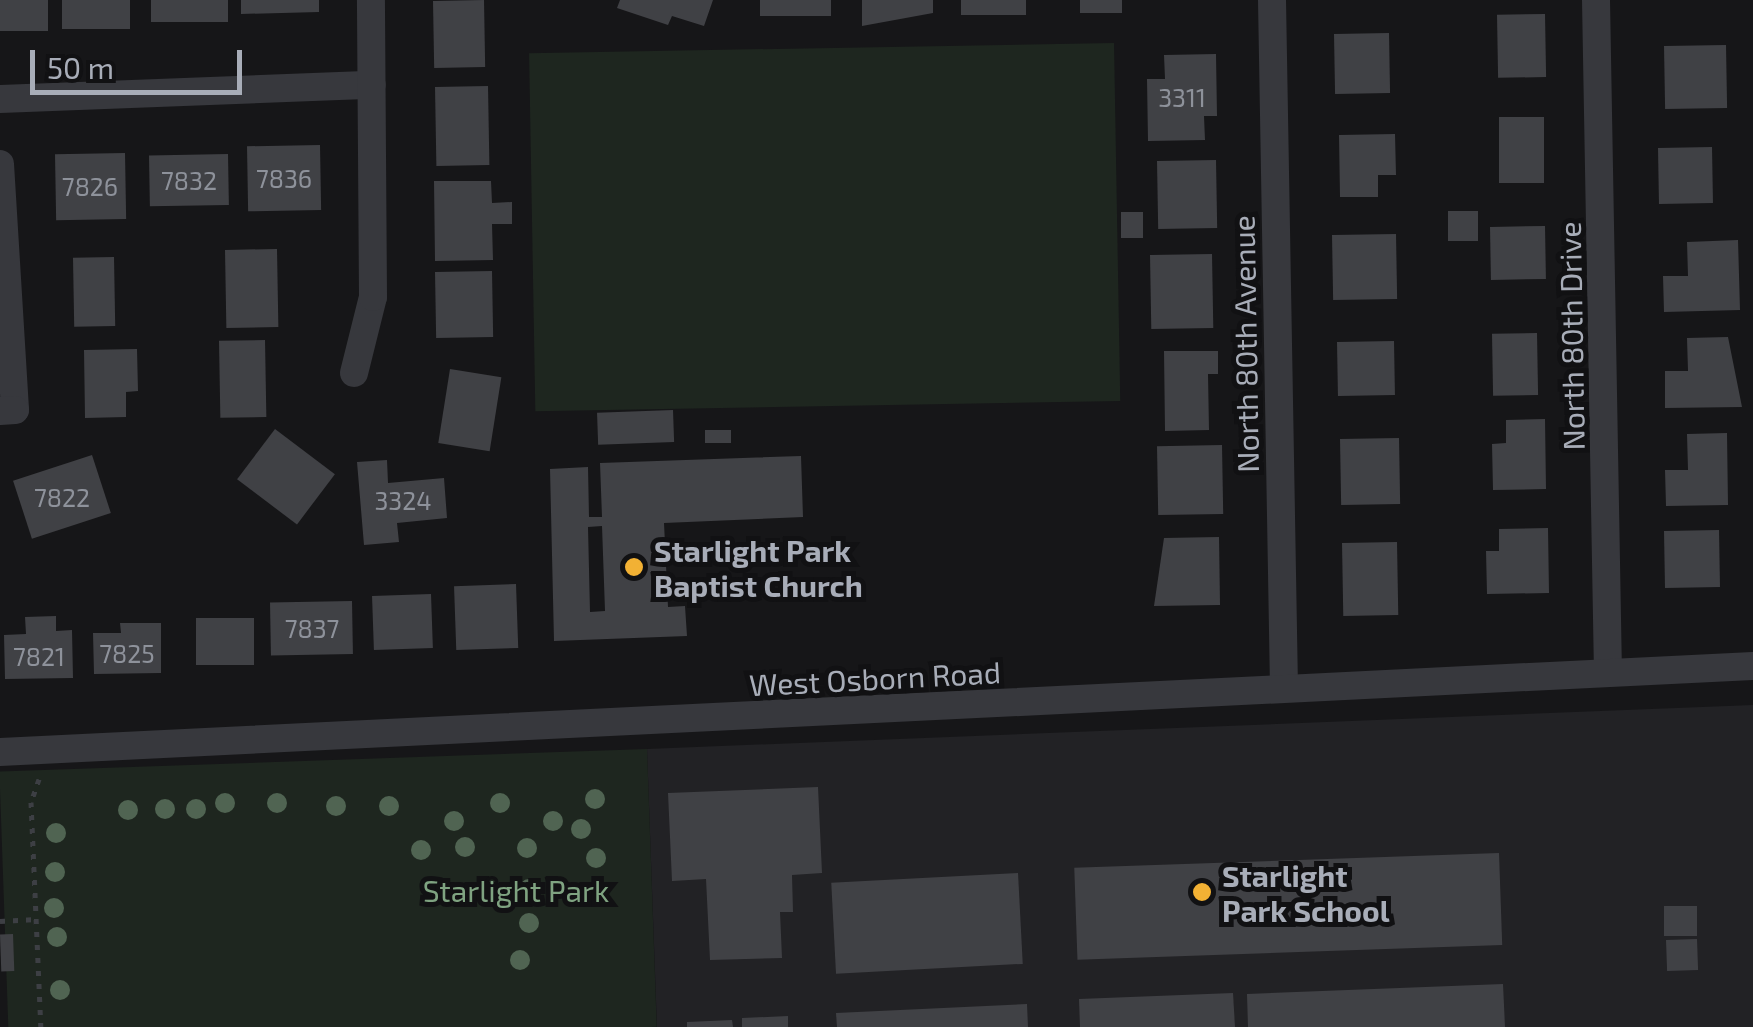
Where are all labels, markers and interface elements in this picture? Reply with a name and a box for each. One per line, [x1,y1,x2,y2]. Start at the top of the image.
scale bar [35,30,248,92]
text: 50 m [47,49,114,85]
house number: 3311 [1158,82,1206,112]
house number: 7836 [256,163,312,193]
house number: 7832 [161,165,217,195]
house number: 7826 [62,171,118,201]
street label: North 80th Avenue [1225,215,1265,473]
street label: North 80th Drive [1551,221,1591,451]
house number: 7822 [34,482,90,512]
house number: 3324 [374,485,432,515]
place label: Starlight Park Baptist Church [654,532,863,602]
marker: Starlight Park Baptist Church [623,556,645,578]
house number: 7837 [285,613,339,643]
house number: 7825 [99,638,155,668]
house number: 7821 [13,641,65,671]
street label: West Osborn Road [748,653,1002,703]
place label: Starlight Park School [1222,857,1390,928]
park label: Starlight Park [423,872,609,908]
marker: Starlight Park School [1191,881,1213,903]

